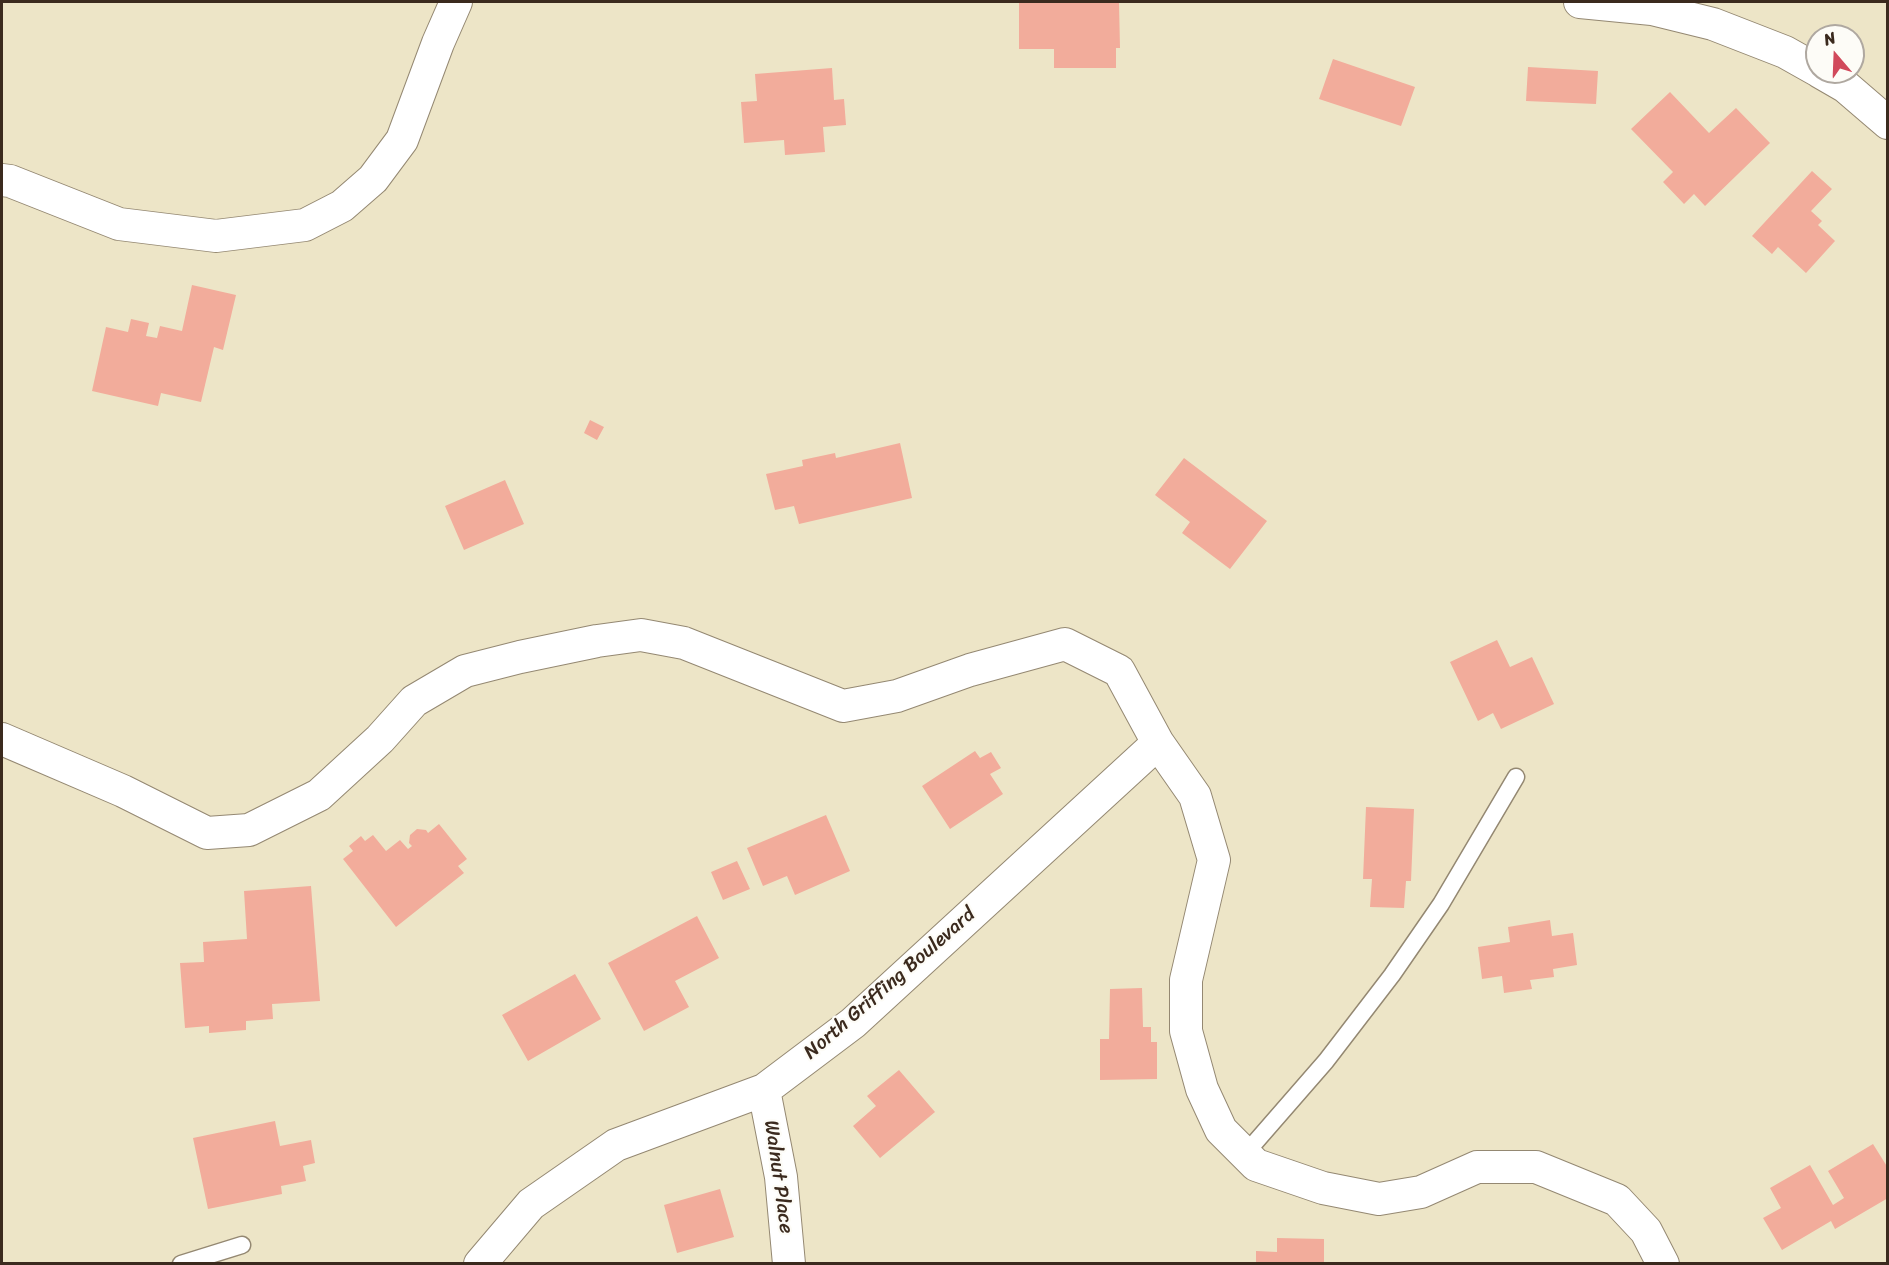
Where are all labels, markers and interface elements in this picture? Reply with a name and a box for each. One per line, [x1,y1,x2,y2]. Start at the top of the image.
text: N [1820,23,1840,54]
north arrow [1805,24,1865,84]
street label: North Griffing Boulevard [799,903,981,1065]
street label: Walnut Place [758,1119,798,1235]

